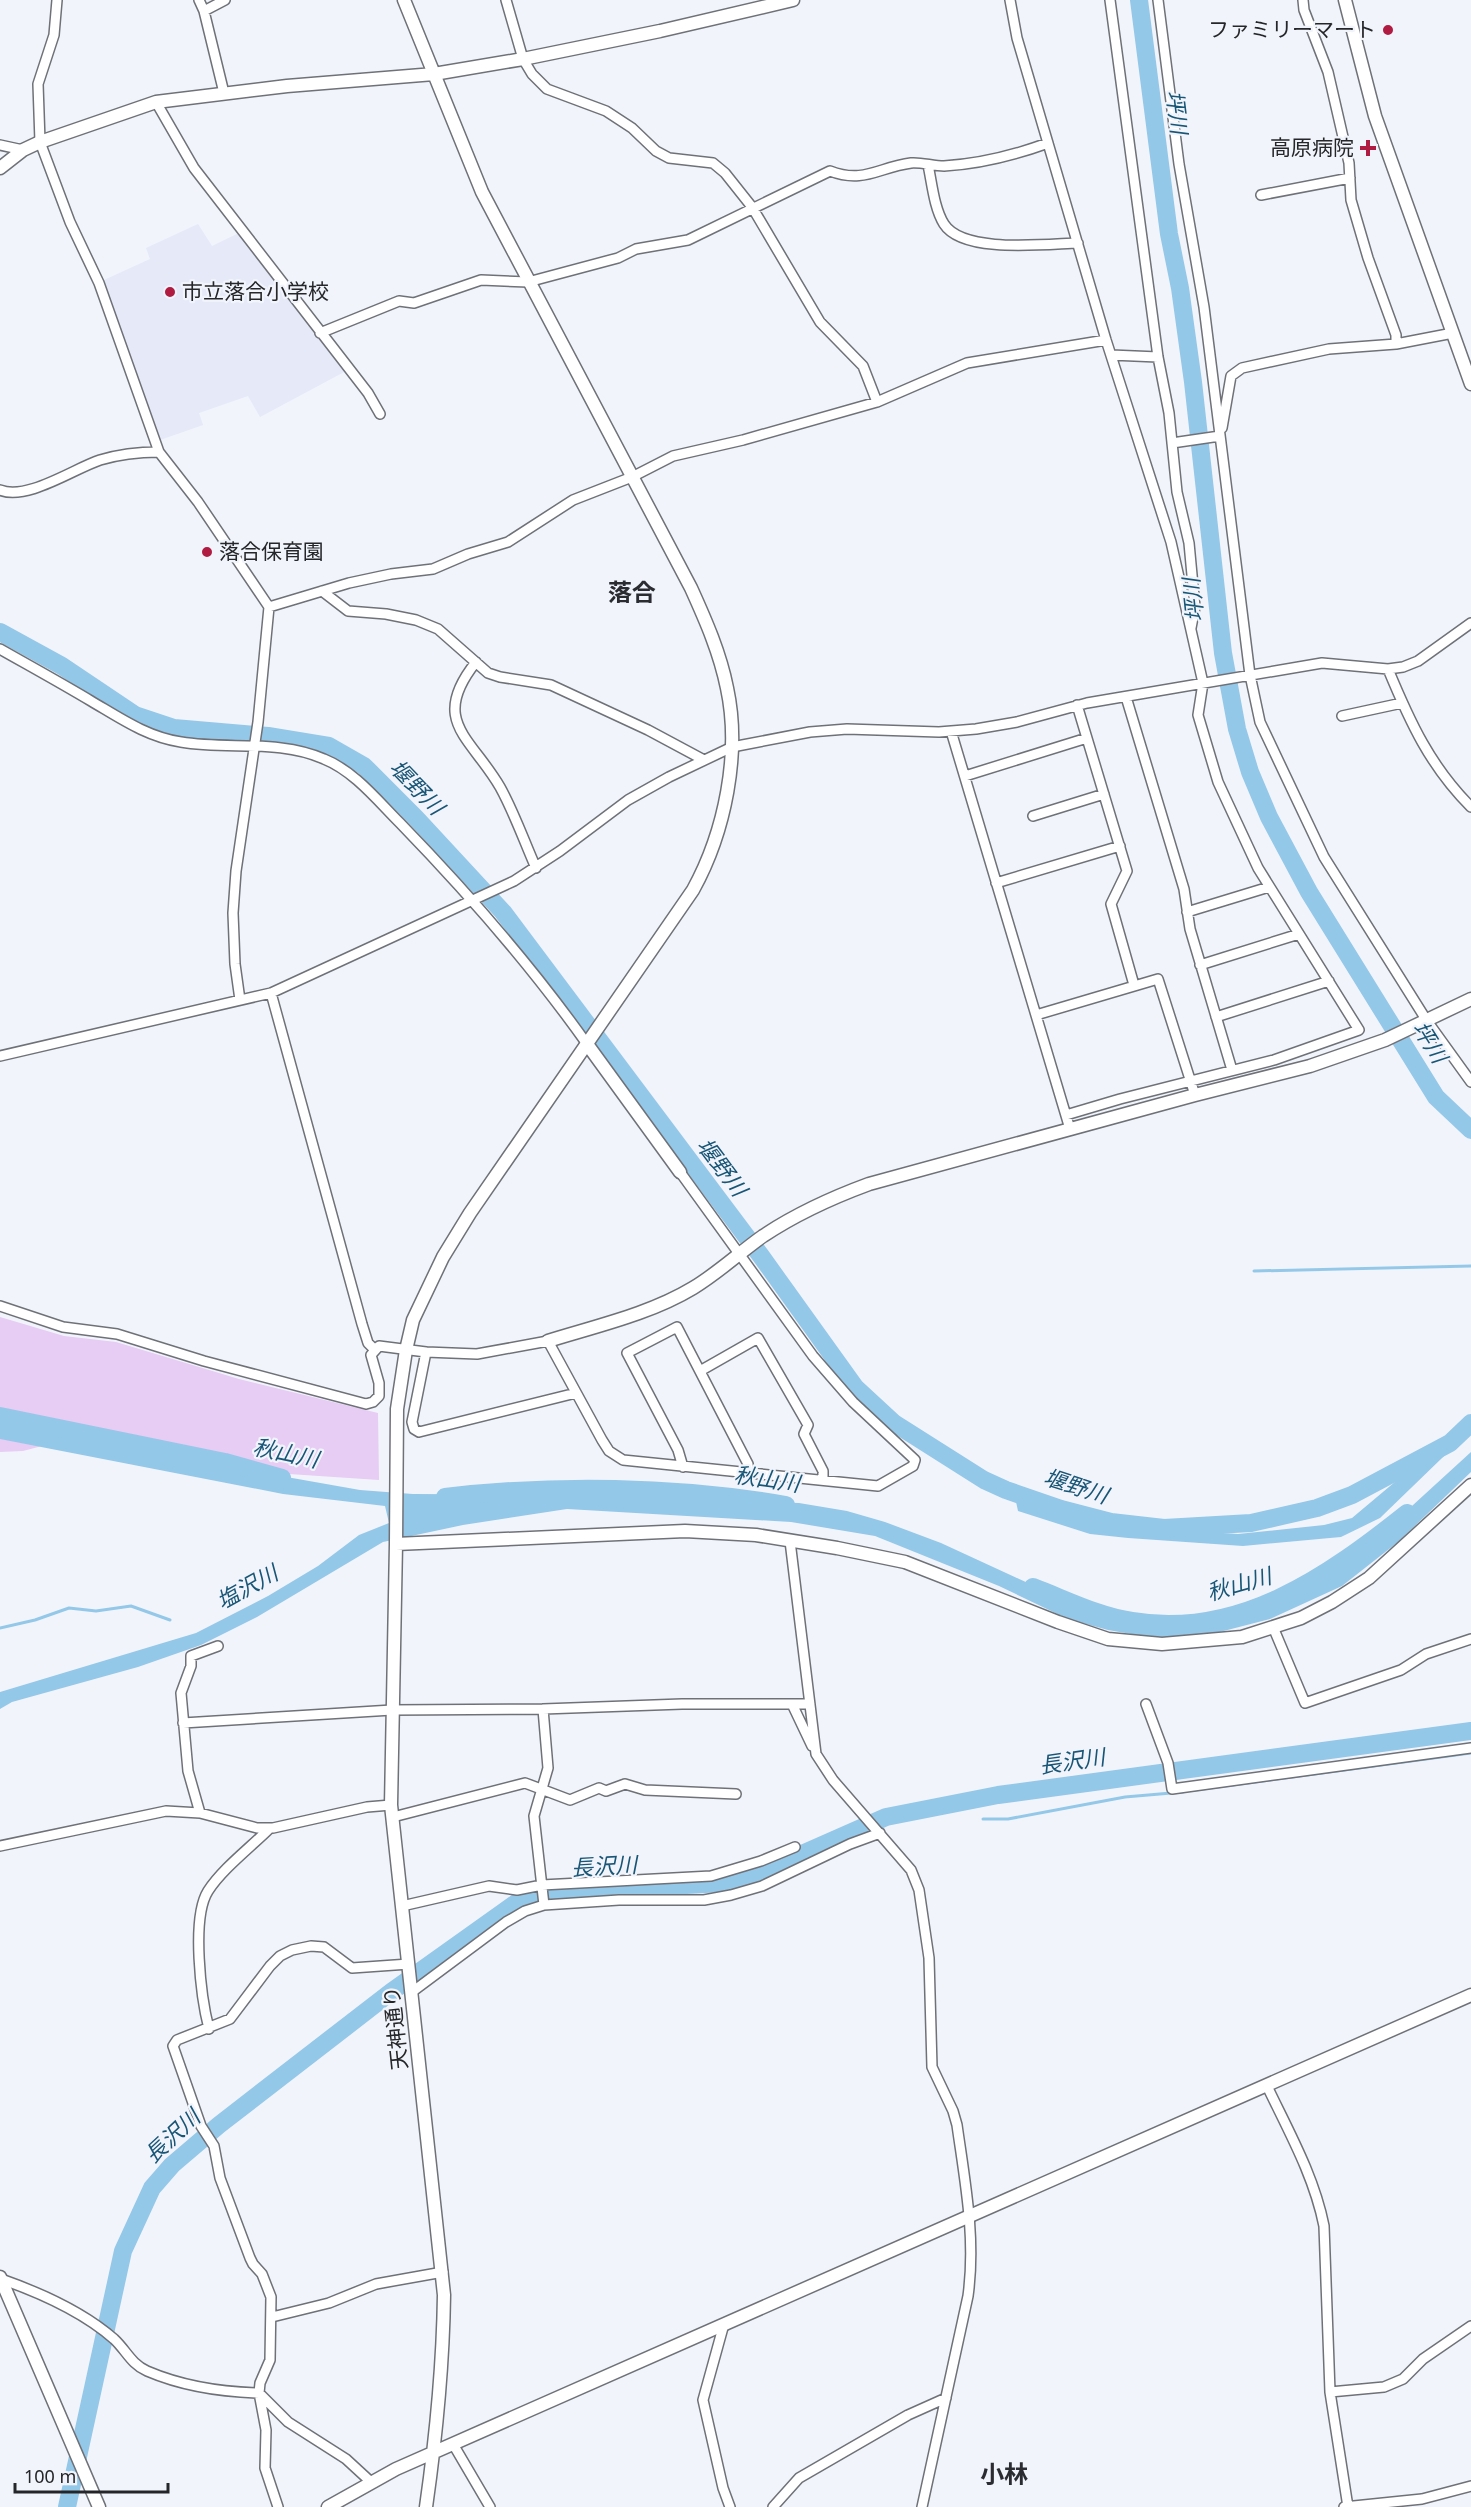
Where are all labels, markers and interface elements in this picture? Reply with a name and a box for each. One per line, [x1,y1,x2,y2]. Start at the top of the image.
place label: ファミリーマート [1208,15,1376,43]
marker: ファミリーマート [1381,23,1395,37]
water label: 坪川 [1160,88,1196,138]
place label: 高原病院 [1270,133,1354,161]
marker: 高原病院 [1359,139,1377,157]
place label: 市立落合小学校 [182,277,329,305]
marker: 市立落合小学校 [163,285,177,299]
place label: 落合保育園 [219,537,324,565]
marker: 落合保育園 [200,545,214,559]
district label: 落合 [608,575,656,608]
water label: 坪川 [1175,575,1209,624]
water label: 堰野川 [384,752,453,822]
water label: 坪川 [1406,1015,1456,1070]
water label: 堰野川 [691,1131,756,1203]
water label: 秋山川 [251,1430,324,1474]
water label: 秋山川 [732,1459,804,1498]
water label: 堰野川 [1040,1461,1114,1510]
water label: 塩沢川 [210,1556,284,1615]
water label: 秋山川 [1203,1559,1276,1607]
water label: 長沢川 [1037,1740,1109,1779]
water label: 長沢川 [570,1848,640,1882]
street label: 天神通り [377,1985,413,2071]
water label: 長沢川 [137,2100,207,2169]
scale bar [15,2456,168,2494]
district label: 小林 [980,2457,1028,2490]
text: 100 m [24,2464,76,2488]

